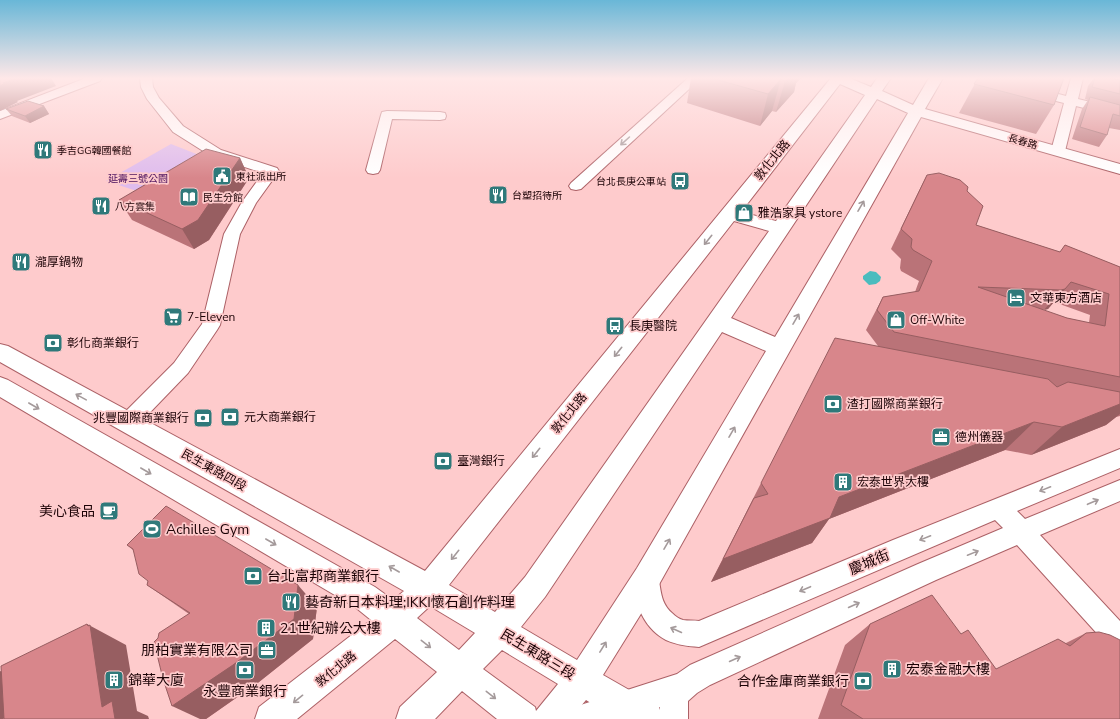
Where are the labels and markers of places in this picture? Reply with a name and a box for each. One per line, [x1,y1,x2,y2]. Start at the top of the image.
restaurant icon: 季吉GG韓國餐館 [32,139,54,161]
place label: 季吉GG韓國餐館 [57,144,132,158]
public building icon: 東社派出所 [211,165,233,187]
place label: 東社派出所 [236,170,286,184]
bus stop icon: 台北長庚公車站 [669,170,691,192]
place label: 台北長庚公車站 [596,175,666,189]
restaurant icon: 台塑招待所 [487,184,509,206]
library icon: 民生分館 [178,186,200,208]
place label: 台塑招待所 [512,189,562,203]
place label: 民生分館 [203,191,243,205]
restaurant icon: 八方雲集 [90,195,112,217]
place label: 八方雲集 [115,200,155,214]
shop icon: 雅浩家具 ystore [733,202,755,224]
place label: 雅浩家具 ystore [758,205,842,221]
restaurant icon: 瀧厚鍋物 [10,251,32,273]
place label: 瀧厚鍋物 [35,254,83,270]
hotel icon: 文華東方酒店 [1005,287,1027,309]
place label: 文華東方酒店 [1030,290,1102,306]
supermarket icon: 7-Eleven [162,306,184,328]
place label: 7-Eleven [187,309,235,325]
shop icon: Off-White [885,309,907,331]
place label: Off-White [910,312,965,328]
bus stop icon: 長庚醫院 [604,315,626,337]
place label: 長庚醫院 [629,318,677,334]
bank icon: 彰化商業銀行 [42,332,64,354]
place label: 彰化商業銀行 [67,335,139,351]
bank icon: 渣打國際商業銀行 [822,393,844,415]
place label: 渣打國際商業銀行 [847,396,943,412]
bank icon: 元大商業銀行 [219,406,241,428]
bank icon: 兆豐國際商業銀行 [192,407,214,429]
place label: 元大商業銀行 [244,409,316,425]
place label: 兆豐國際商業銀行 [93,410,189,426]
office icon: 德州儀器 [930,426,952,448]
place label: 德州儀器 [955,429,1003,445]
bank icon: 臺灣銀行 [432,450,454,472]
place label: 臺灣銀行 [457,453,505,469]
building icon: 宏泰世界大樓 [832,471,854,493]
place label: 宏泰世界大樓 [857,474,929,490]
cafe icon: 美心食品 [98,500,120,522]
place label: 美心食品 [39,502,95,521]
sports icon: Achilles Gym [141,518,163,540]
place label: Achilles Gym [166,520,249,539]
bank icon: 台北富邦商業銀行 [242,565,264,587]
place label: 台北富邦商業銀行 [267,567,379,586]
restaurant icon: 藝奇新日本料理;IKKI懷石創作料理 [280,591,302,613]
place label: 藝奇新日本料理;IKKI懷石創作料理 [305,593,515,612]
building icon: 21世紀辦公大樓 [255,617,277,639]
place label: 21世紀辦公大樓 [280,619,381,638]
office icon: 朋柏實業有限公司 [256,639,278,661]
place label: 朋柏實業有限公司 [141,641,253,660]
building icon: 宏泰金融大樓 [881,658,903,680]
bank icon: 永豐商業銀行 [234,659,256,681]
place label: 宏泰金融大樓 [906,660,990,679]
building icon: 錦華大廈 [103,669,125,691]
bank icon: 合作金庫商業銀行 [852,670,874,692]
place label: 錦華大廈 [128,671,184,690]
place label: 合作金庫商業銀行 [737,672,849,691]
place label: 永豐商業銀行 [203,682,287,701]

